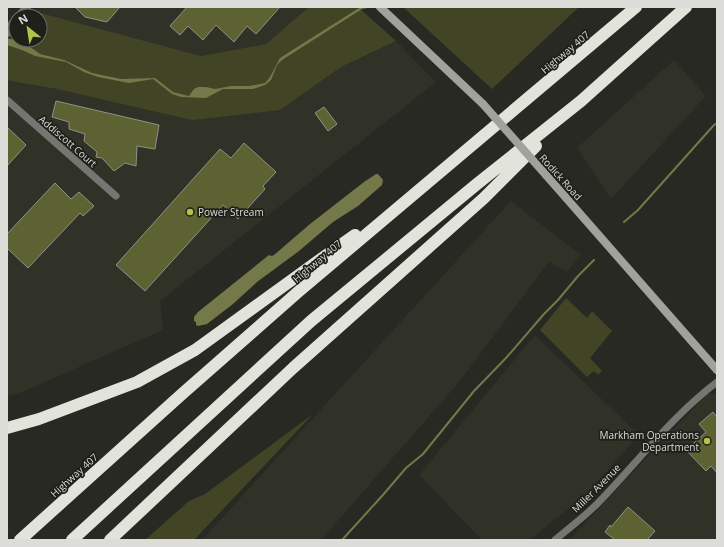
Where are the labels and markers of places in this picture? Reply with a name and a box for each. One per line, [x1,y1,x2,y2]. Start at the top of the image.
place label: Power Stream [198,205,264,219]
marker: Power Stream [185,207,195,217]
place label: Markham Operations Department [599,428,699,454]
marker: Markham Operations Department [702,436,712,446]

